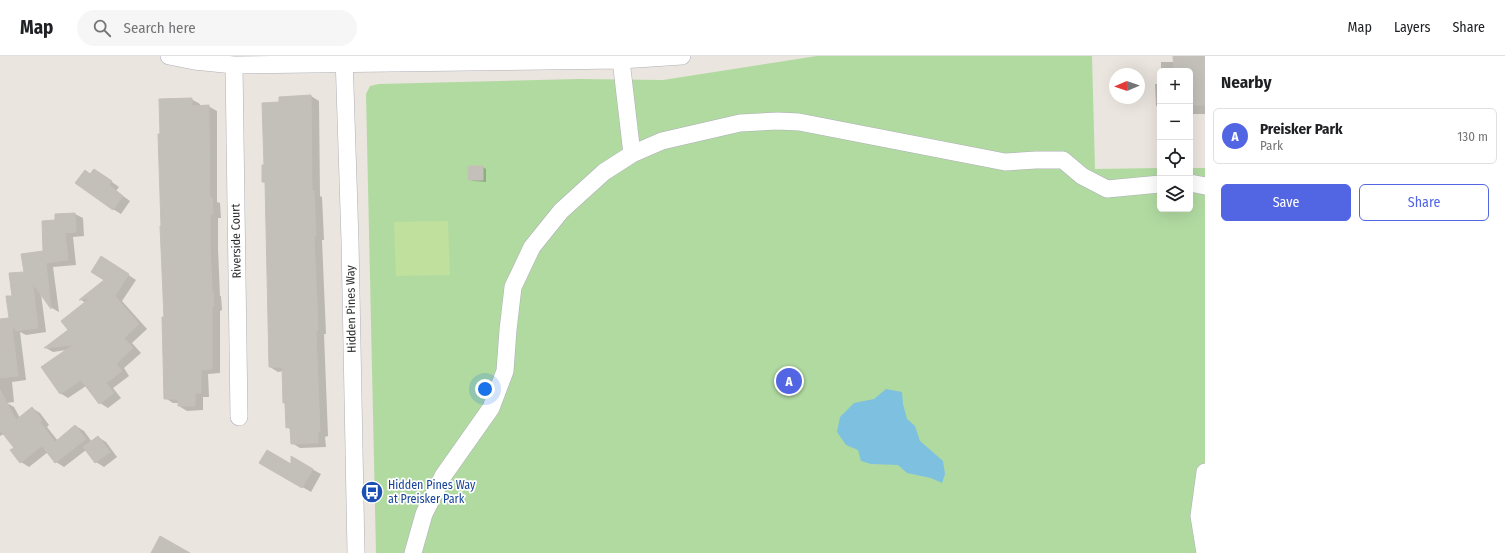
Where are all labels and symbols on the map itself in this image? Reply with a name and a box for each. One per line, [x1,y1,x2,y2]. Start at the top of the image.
north arrow [1109,68,1145,104]
street label: Riverside Court [228,203,244,278]
street label: Hidden Pines Way [343,265,359,353]
pin: A [776,366,802,396]
your location [475,379,495,399]
place label: Hidden Pines Way at Preisker Park [388,478,476,506]
bus stop icon: Hidden Pines Way at Preisker Park [359,479,385,505]

